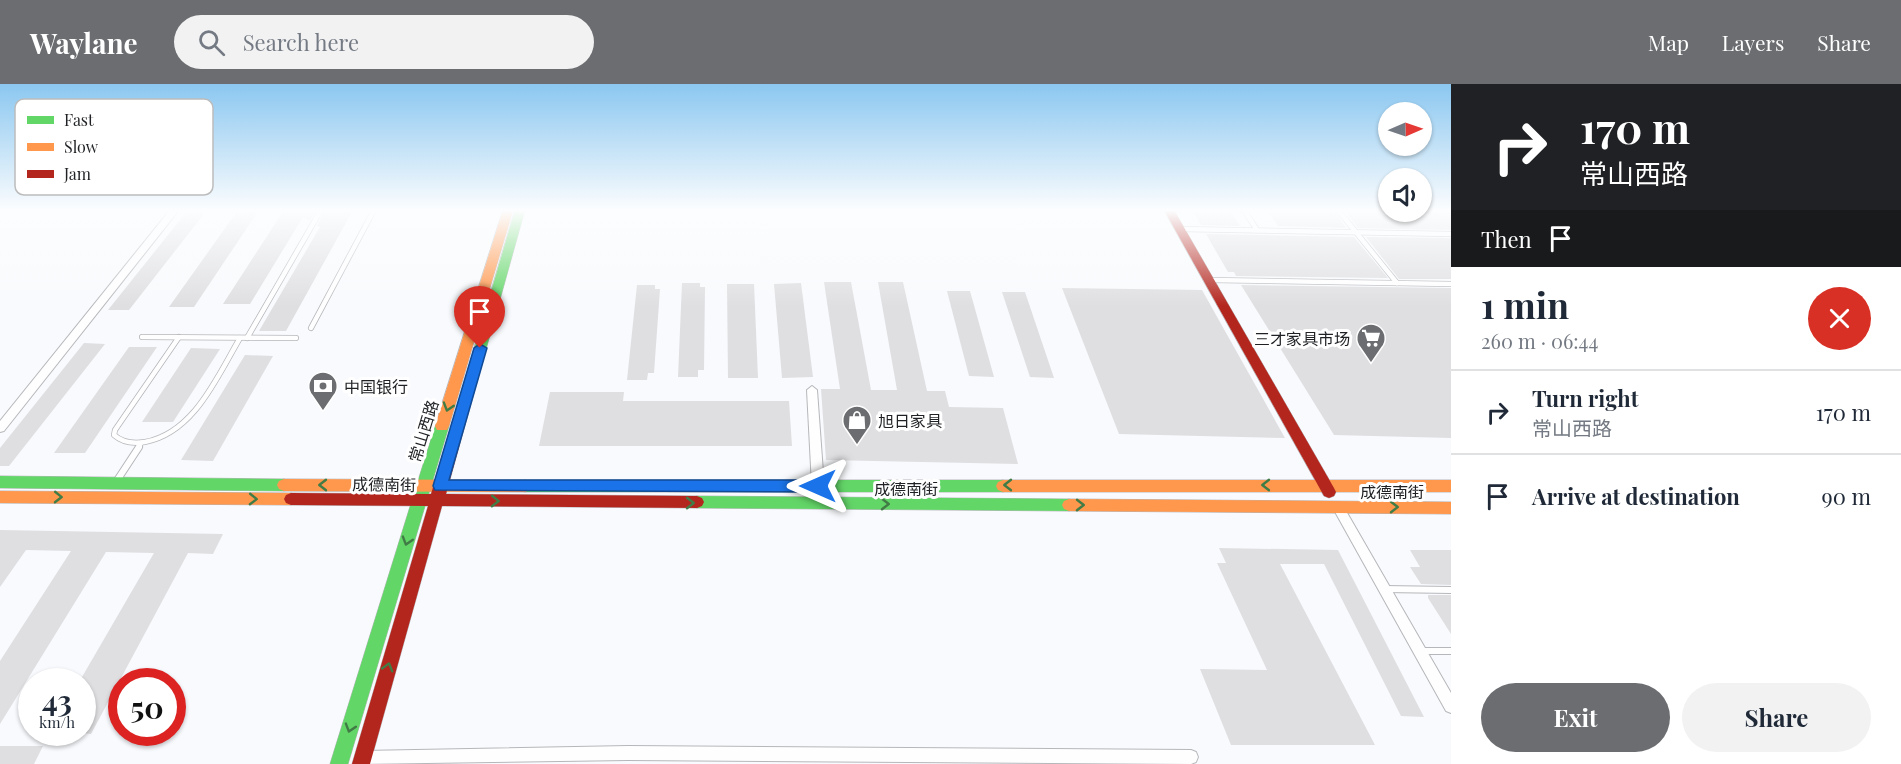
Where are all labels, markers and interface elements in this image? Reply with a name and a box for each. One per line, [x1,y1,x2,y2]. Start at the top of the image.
search box [174,15,594,69]
text: Waylane [30,24,138,61]
icon: search [195,26,228,59]
text: Search here [243,27,359,57]
text: Map [1648,28,1689,56]
text: Layers [1722,28,1784,56]
text: Share [1817,28,1871,56]
legend [15,99,213,195]
text: 170 m [1580,99,1690,155]
north arrow [1378,102,1432,156]
map controls [1378,102,1432,222]
icon: right [1481,108,1559,186]
text: Fast [64,109,94,130]
text: Slow [64,136,99,157]
text: 常山西路 [1580,155,1688,191]
text: Jam [63,163,91,184]
button: sound [1378,168,1432,222]
icon: arrive [1544,222,1577,255]
text: Then [1481,224,1532,254]
text: 1 min [1481,280,1569,328]
pin [454,286,505,348]
button: close [1808,287,1871,350]
icon: arrive [463,295,496,328]
supermarket icon: 三才家具市场 [1355,322,1387,364]
text: 260 m · 06:44 [1481,327,1598,354]
place label: 三才家具市场 [1254,328,1350,349]
bank icon: 中国银行 [307,370,339,412]
place label: 中国银行 [344,376,408,397]
text: Turn right [1532,383,1638,413]
icon: right [1481,396,1514,429]
street label: 常山西路 [404,397,442,465]
text: 170 m [1816,397,1871,427]
one-way arrow [443,401,455,412]
shop icon: 旭日家具 [841,404,873,446]
place label: 旭日家具 [878,410,942,431]
text: 常山西路 [1532,414,1612,441]
position arrow [786,454,850,518]
street label: 成德南街 [352,473,416,495]
one-way arrow [319,478,328,491]
street label: 成德南街 [874,478,938,499]
one-way arrow [1004,479,1013,491]
one-way arrow [1262,479,1271,491]
icon: arrive [1481,480,1514,513]
street label: 成德南街 [1360,481,1424,502]
text: Arrive at destination [1532,481,1740,511]
text: 90 m [1822,481,1871,511]
one-way arrow [54,491,63,503]
one-way arrow [249,493,258,505]
one-way arrow [490,495,499,507]
one-way arrow [685,497,694,509]
one-way arrow [880,498,889,510]
one-way arrow [1075,499,1084,511]
one-way arrow [1390,501,1399,513]
one-way arrow [402,535,414,546]
one-way arrow [381,662,393,673]
speed limit sign: 50 [108,668,186,746]
text: 43 [42,680,72,720]
button: Exit [1481,683,1670,752]
button: Share [1682,683,1871,752]
text: km/h [39,712,75,732]
one-way arrow [345,722,357,733]

